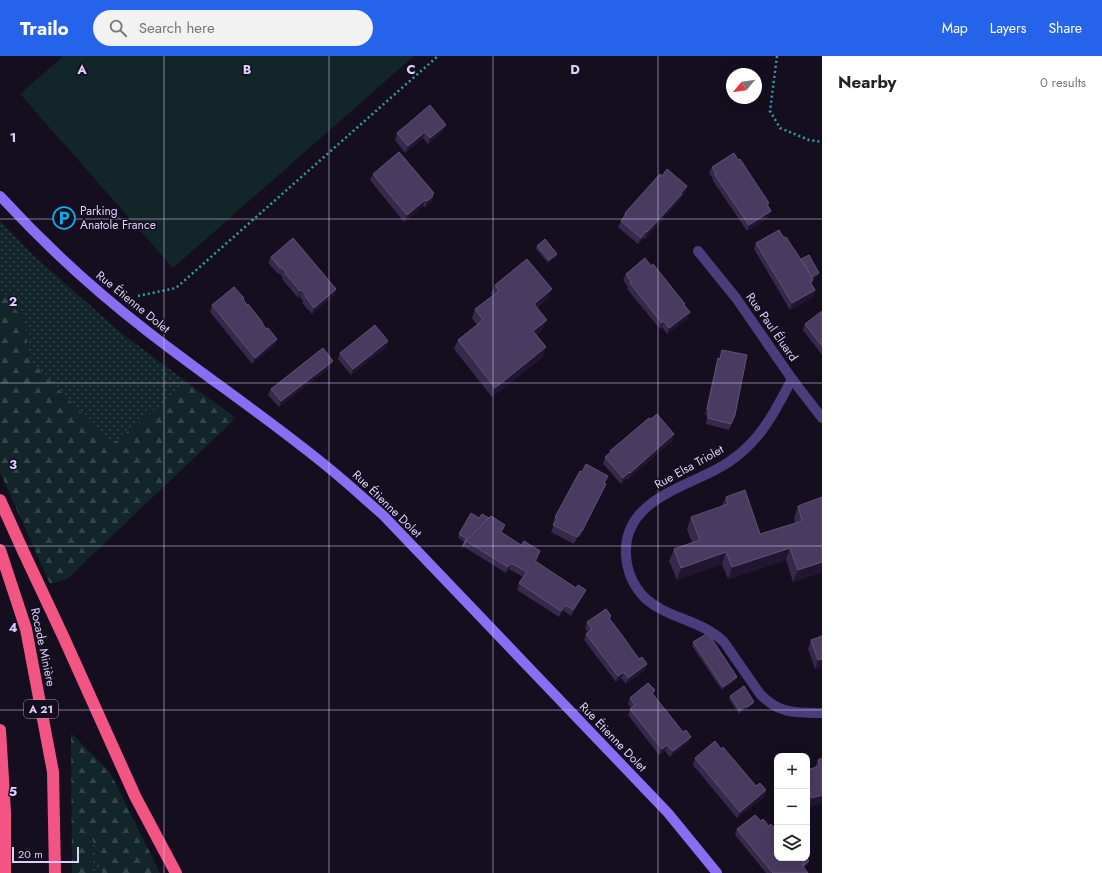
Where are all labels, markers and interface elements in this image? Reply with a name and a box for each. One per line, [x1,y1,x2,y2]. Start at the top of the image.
search box [93,10,373,46]
text: Trailo [20,15,69,42]
icon: search [107,17,129,39]
text: Search here [139,17,215,39]
text: Map [942,18,968,38]
text: Layers [990,18,1026,38]
text: Share [1048,18,1082,38]
text: A [76,60,87,79]
text: B [243,60,252,79]
text: C [406,60,416,79]
text: D [570,60,580,79]
north arrow [726,68,762,104]
text: Nearby [838,70,896,94]
text: 0 results [1040,73,1086,92]
text: 1 [10,128,16,147]
place label: Parking Anatole France [80,202,156,234]
parking icon: Parking Anatole France [51,205,77,231]
street label: Rue Étienne Dolet [92,267,174,338]
street label: Rue Paul Éluard [742,289,802,365]
text: 2 [9,292,17,311]
street label: Rue Elsa Triolet [651,441,727,493]
text: 3 [9,455,17,474]
street label: Rue Étienne Dolet [348,466,426,542]
street label: Rocade Minière [26,606,60,688]
text: 4 [8,618,18,637]
street label: Rue Étienne Dolet [575,698,651,776]
road number: A 21 [24,700,58,718]
map controls [774,753,810,861]
button: + [774,753,810,789]
text: 5 [9,782,17,801]
button: − [774,789,810,825]
button: layers [774,825,810,861]
scale bar [12,845,79,864]
text: 20 m [18,846,43,862]

